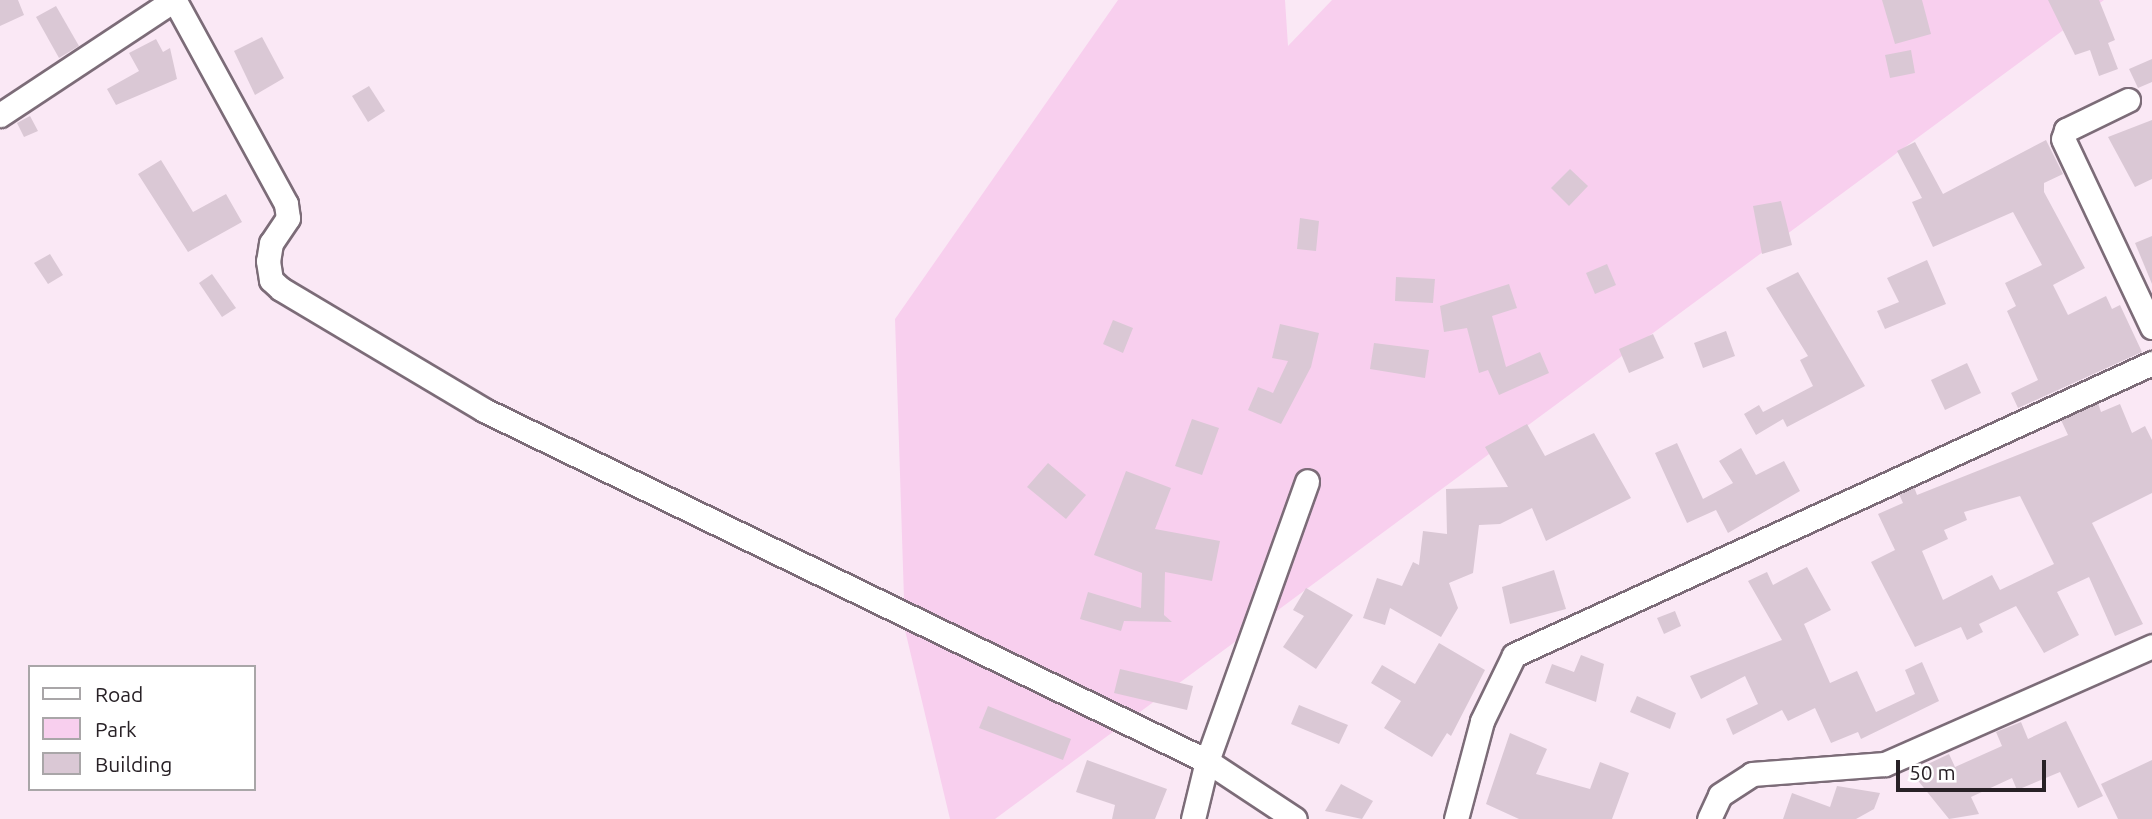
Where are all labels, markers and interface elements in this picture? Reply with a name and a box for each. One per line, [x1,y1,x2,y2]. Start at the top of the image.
legend [28,665,256,791]
text: Road [95,682,143,706]
text: Park [95,717,137,741]
scale bar [1900,746,2050,790]
text: Building [95,752,172,776]
text: 50 m [1909,760,1956,784]

